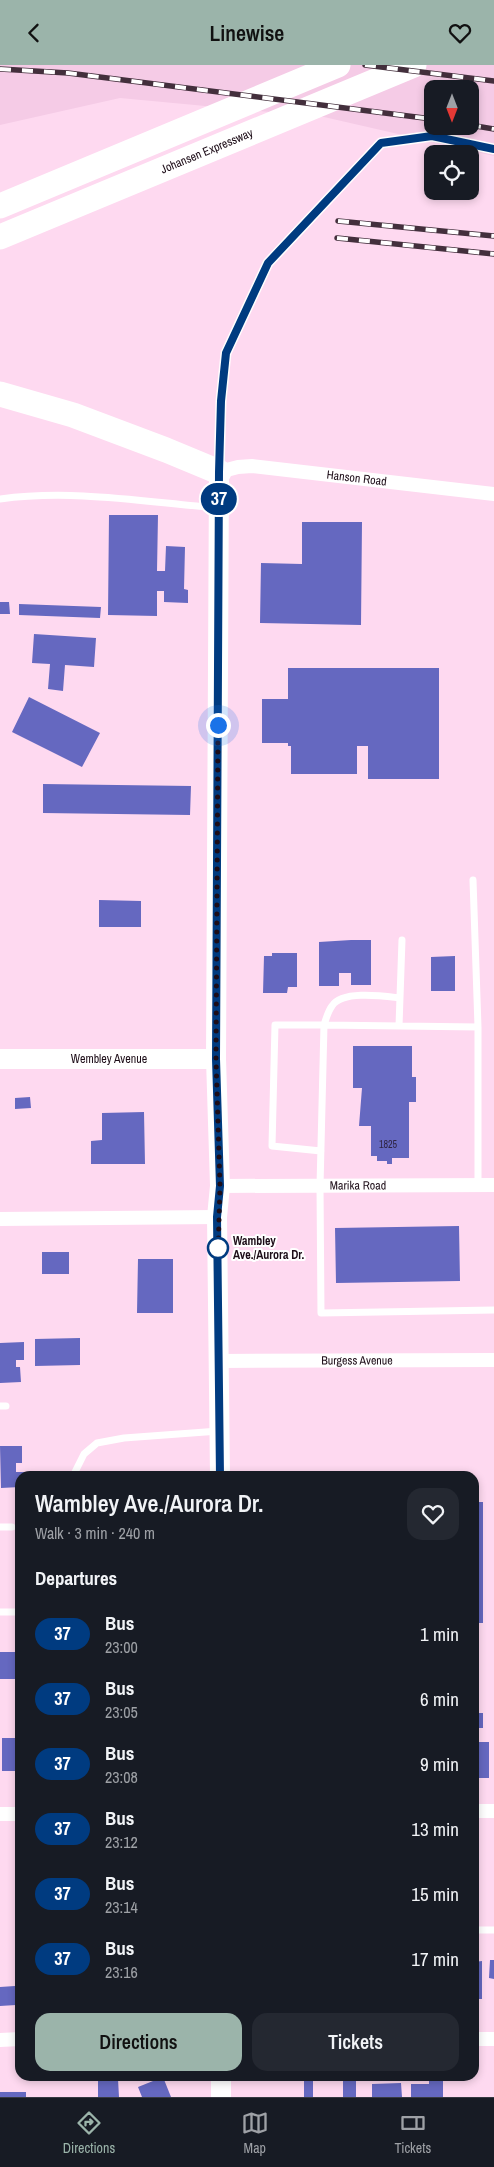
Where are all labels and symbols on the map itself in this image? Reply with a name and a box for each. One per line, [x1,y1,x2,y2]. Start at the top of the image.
north arrow [424,80,479,135]
street label: Johansen Expressway [158,125,256,177]
street label: Hanson Road [326,467,387,490]
line badge: 37 [196,483,242,515]
your location [206,713,231,738]
street label: Wembley Avenue [71,1051,147,1067]
house number: 1825 [379,1138,398,1151]
street label: Marika Road [330,1177,386,1194]
place label: Wambley Ave./Aurora Dr. [233,1233,305,1263]
marker: Wambley Ave./Aurora Dr. [207,1237,229,1259]
street label: Burgess Avenue [321,1352,393,1369]

